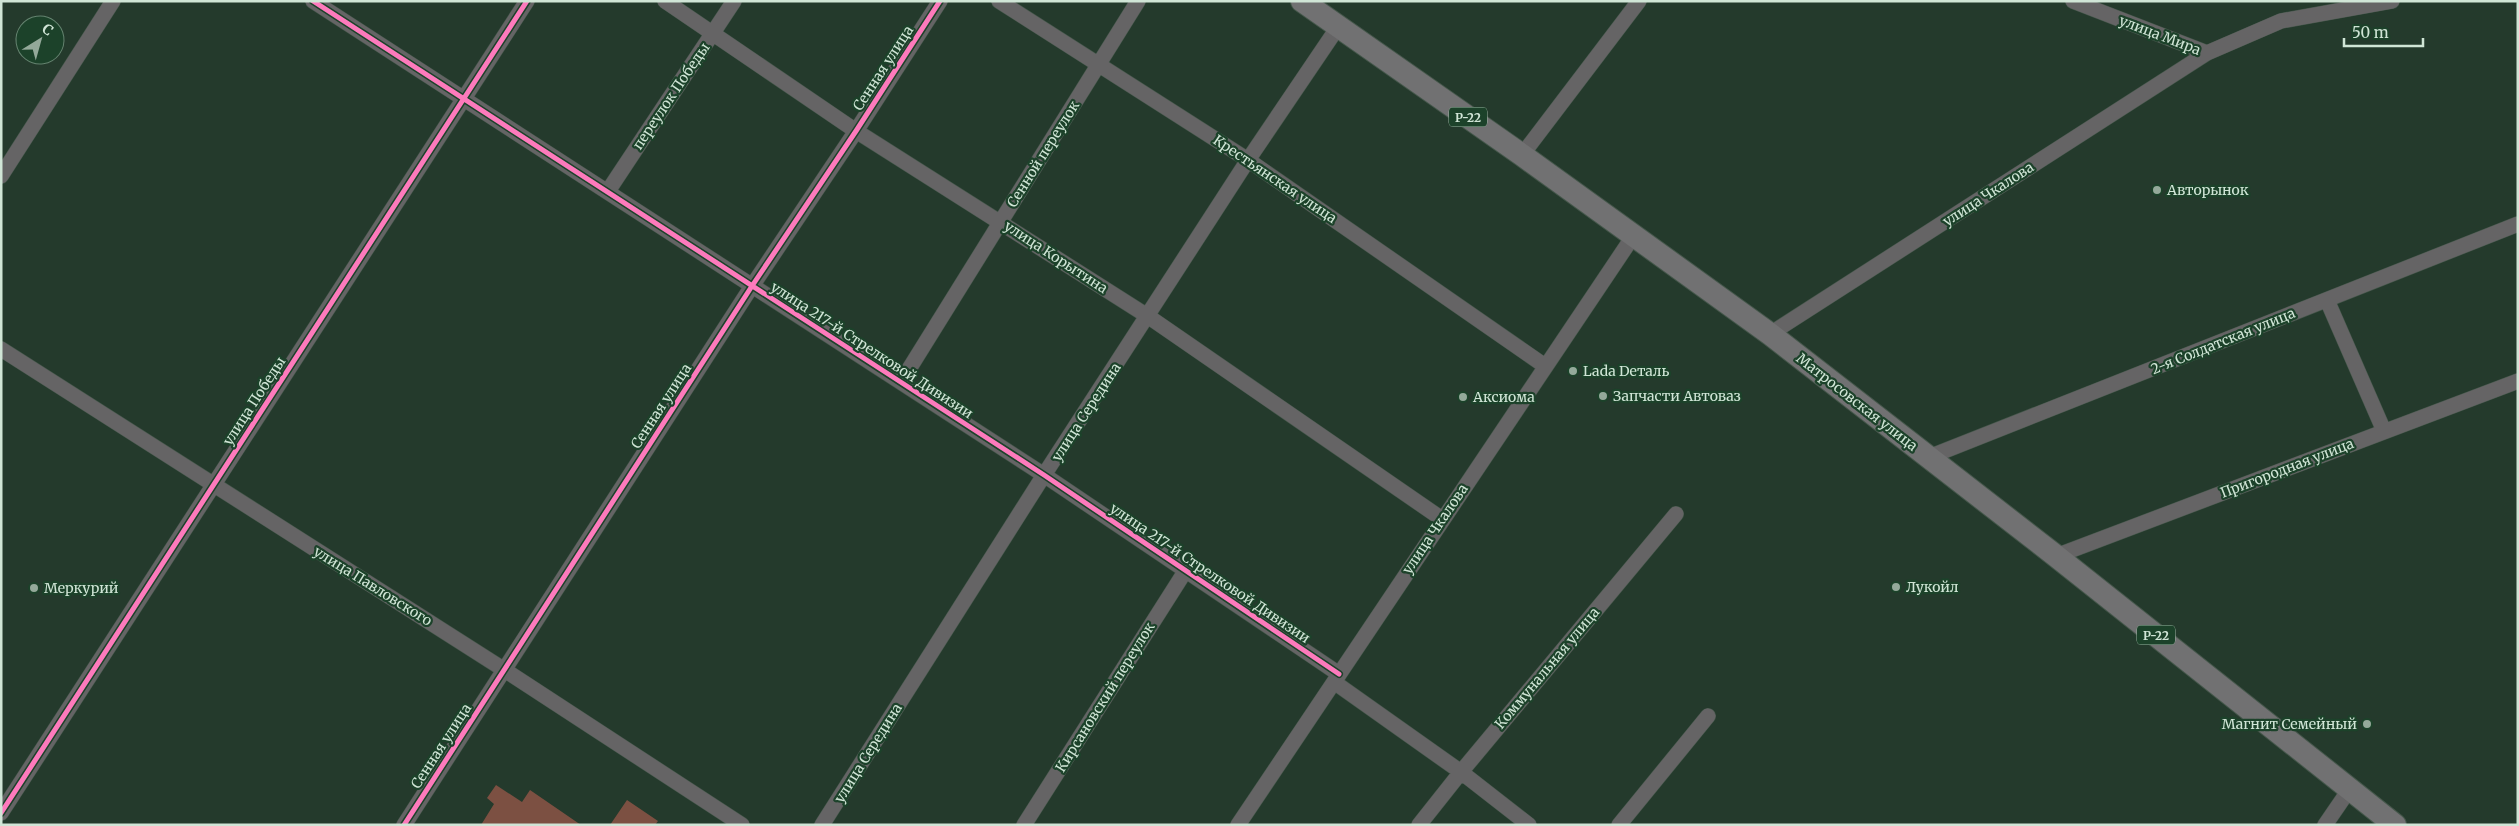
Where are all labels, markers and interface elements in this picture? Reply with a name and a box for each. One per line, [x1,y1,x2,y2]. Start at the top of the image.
street label: улица Мира [2117,11,2204,59]
north arrow [15,15,65,65]
scale bar [2344,15,2423,47]
text: С [39,20,57,40]
street label: Сенная улица [849,22,917,114]
text: 50 m [2352,23,2389,42]
street label: переулок Победы [629,39,713,153]
street label: Сенной переулок [1003,97,1083,211]
road number: Р-22 [1449,108,1487,126]
street label: Крестьянская улица [1210,131,1341,227]
street label: улица Чкалова [1939,158,2037,230]
place label: Авторынок [2166,181,2249,199]
marker: Авторынок [2151,184,2163,196]
street label: улица Корытина [1001,217,1111,297]
street label: улица 217-й Стрелковой Дивизии [767,278,977,422]
street label: 2-я Солдатская улица [2148,304,2298,378]
street label: Матросовская улица [1793,349,1922,455]
street label: улица Победы [219,353,289,449]
street label: улица Середина [1047,359,1125,465]
street label: Сенная улица [627,360,695,452]
place label: Lada Dеталь [1583,362,1669,380]
marker: Lada Dеталь [1567,365,1579,377]
place label: Запчасти Автоваз [1613,387,1741,405]
place label: Аксиома [1472,388,1535,406]
marker: Запчасти Автоваз [1597,390,1609,402]
marker: Аксиома [1457,391,1469,403]
street label: Пригородная улица [2218,434,2357,502]
street label: улица Чкалова [1398,480,1472,578]
street label: улица 217-й Стрелковой Дивизии [1106,499,1314,647]
street label: улица Павловского [310,542,436,630]
place label: Лукойл [1906,578,1959,596]
place label: Меркурий [44,579,119,597]
marker: Лукойл [1890,581,1902,593]
marker: Меркурий [28,582,40,594]
street label: Коммунальная улица [1491,603,1603,733]
street label: Кирсановский переулок [1051,619,1159,775]
road number: Р-22 [2137,626,2175,644]
street label: улица Середина [830,699,906,806]
street label: Сенная улица [407,700,475,792]
place label: Магнит Семейный [2222,715,2357,733]
marker: Магнит Семейный [2361,718,2373,730]

